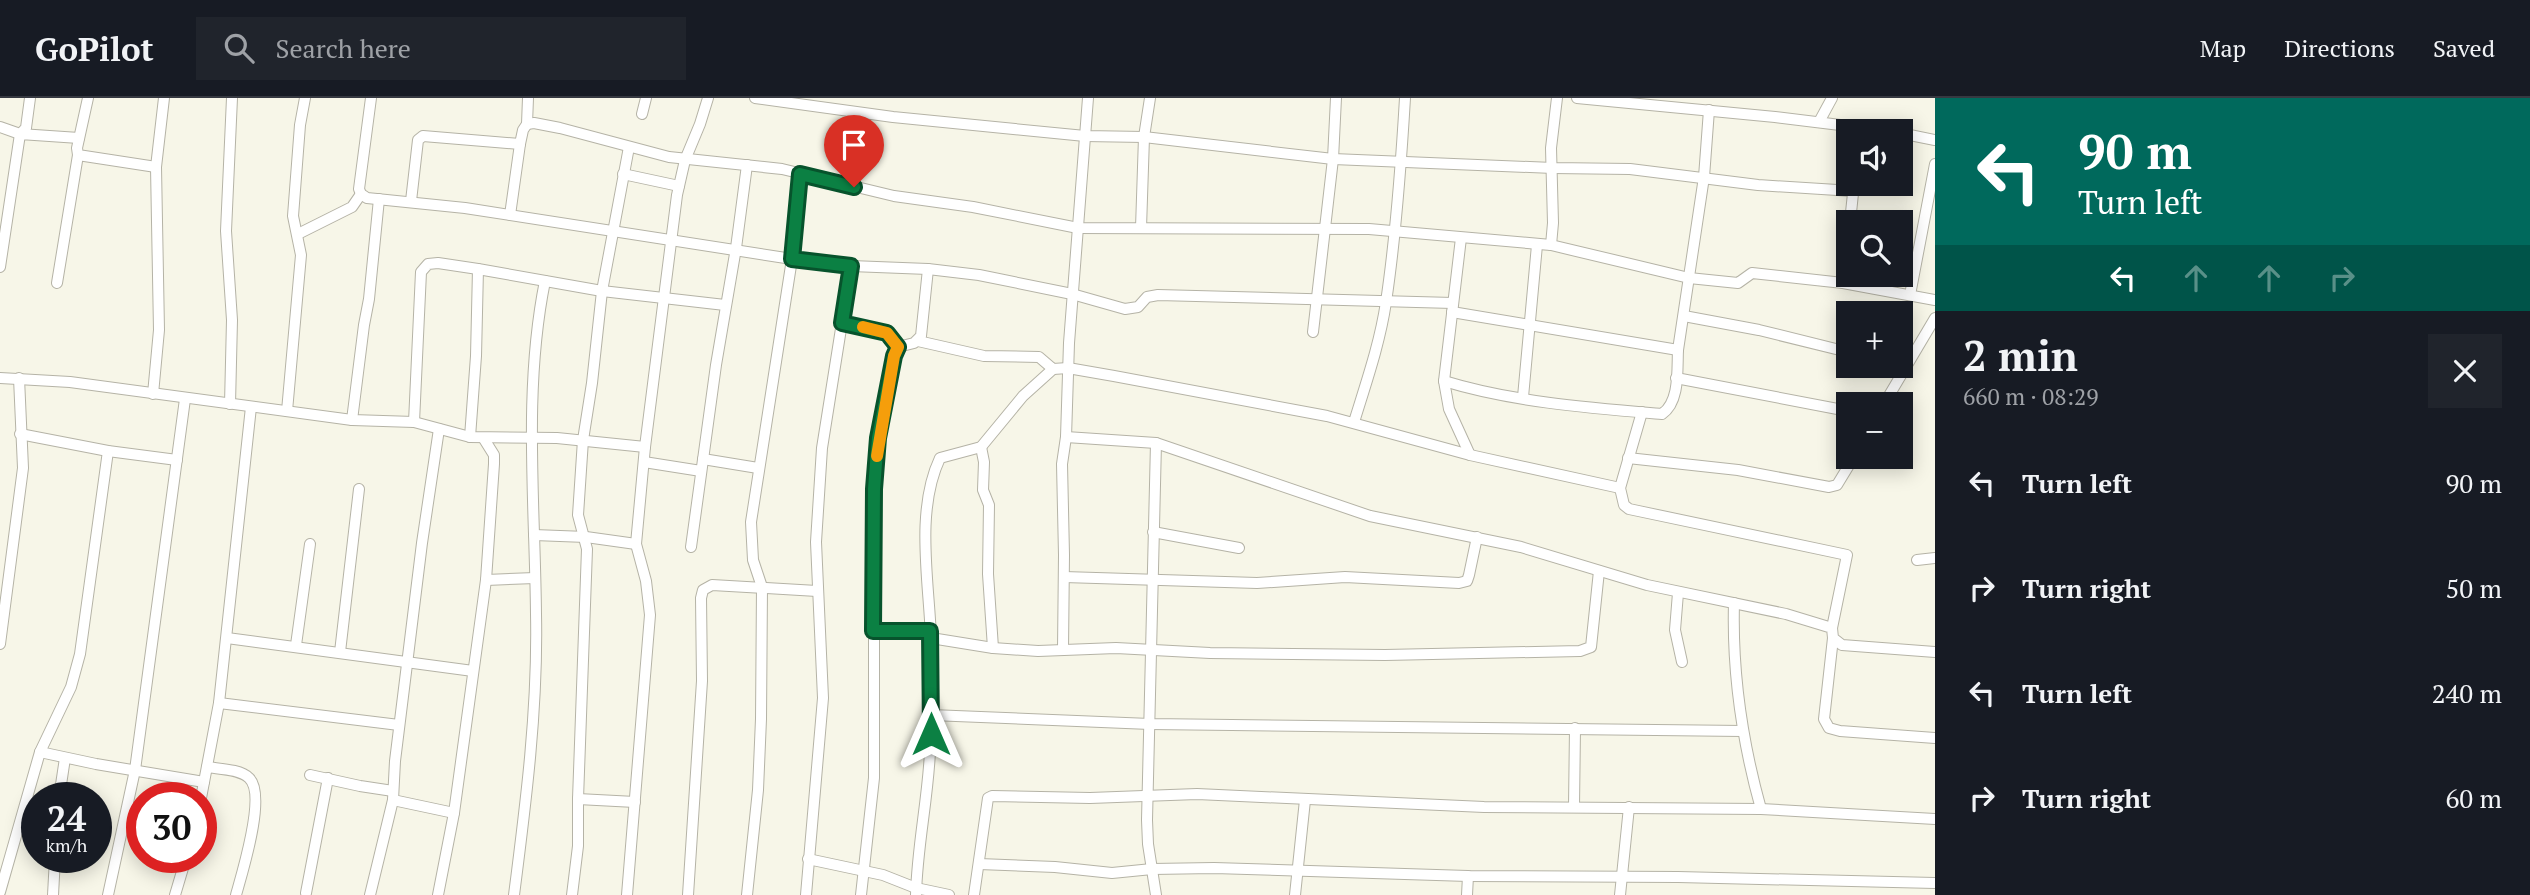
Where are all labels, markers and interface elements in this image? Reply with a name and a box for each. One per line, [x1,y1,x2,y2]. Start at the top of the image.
search box [196,17,686,80]
text: GoPilot [35,27,154,70]
icon: search [220,29,258,67]
text: Search here [276,31,411,65]
text: Map [2200,32,2246,64]
text: Directions [2284,32,2395,64]
text: Saved [2433,32,2495,64]
pin [824,115,884,187]
text: 90 m [2078,118,2192,183]
map controls [1836,119,1913,469]
button: sound [1836,119,1913,196]
icon: arrive [835,126,873,164]
icon: left [1963,126,2054,217]
text: Turn left [2078,181,2202,223]
button: search [1836,210,1913,287]
icon: left [2104,259,2142,297]
icon: ahead [2177,259,2215,297]
icon: ahead [2250,259,2288,297]
icon: right [2323,259,2361,297]
button: + [1836,301,1913,378]
text: 2 min [1963,327,2078,383]
button: close [2428,334,2502,408]
text: 660 m · 08:29 [1963,381,2098,412]
button: − [1836,392,1913,469]
icon: left [1963,464,2001,502]
text: Turn left [2022,466,2132,500]
text: 90 m [2446,466,2502,500]
icon: right [1963,569,2001,607]
text: Turn right [2022,571,2151,605]
text: 50 m [2446,571,2502,605]
icon: left [1963,674,2001,712]
text: Turn left [2022,676,2132,710]
text: 240 m [2432,676,2502,710]
position arrow [894,697,968,771]
icon: right [1963,779,2001,817]
text: Turn right [2022,781,2151,815]
text: 60 m [2446,781,2502,815]
speed limit sign: 30 [126,782,217,873]
text: 24 [47,795,86,841]
text: km/h [46,833,87,857]

